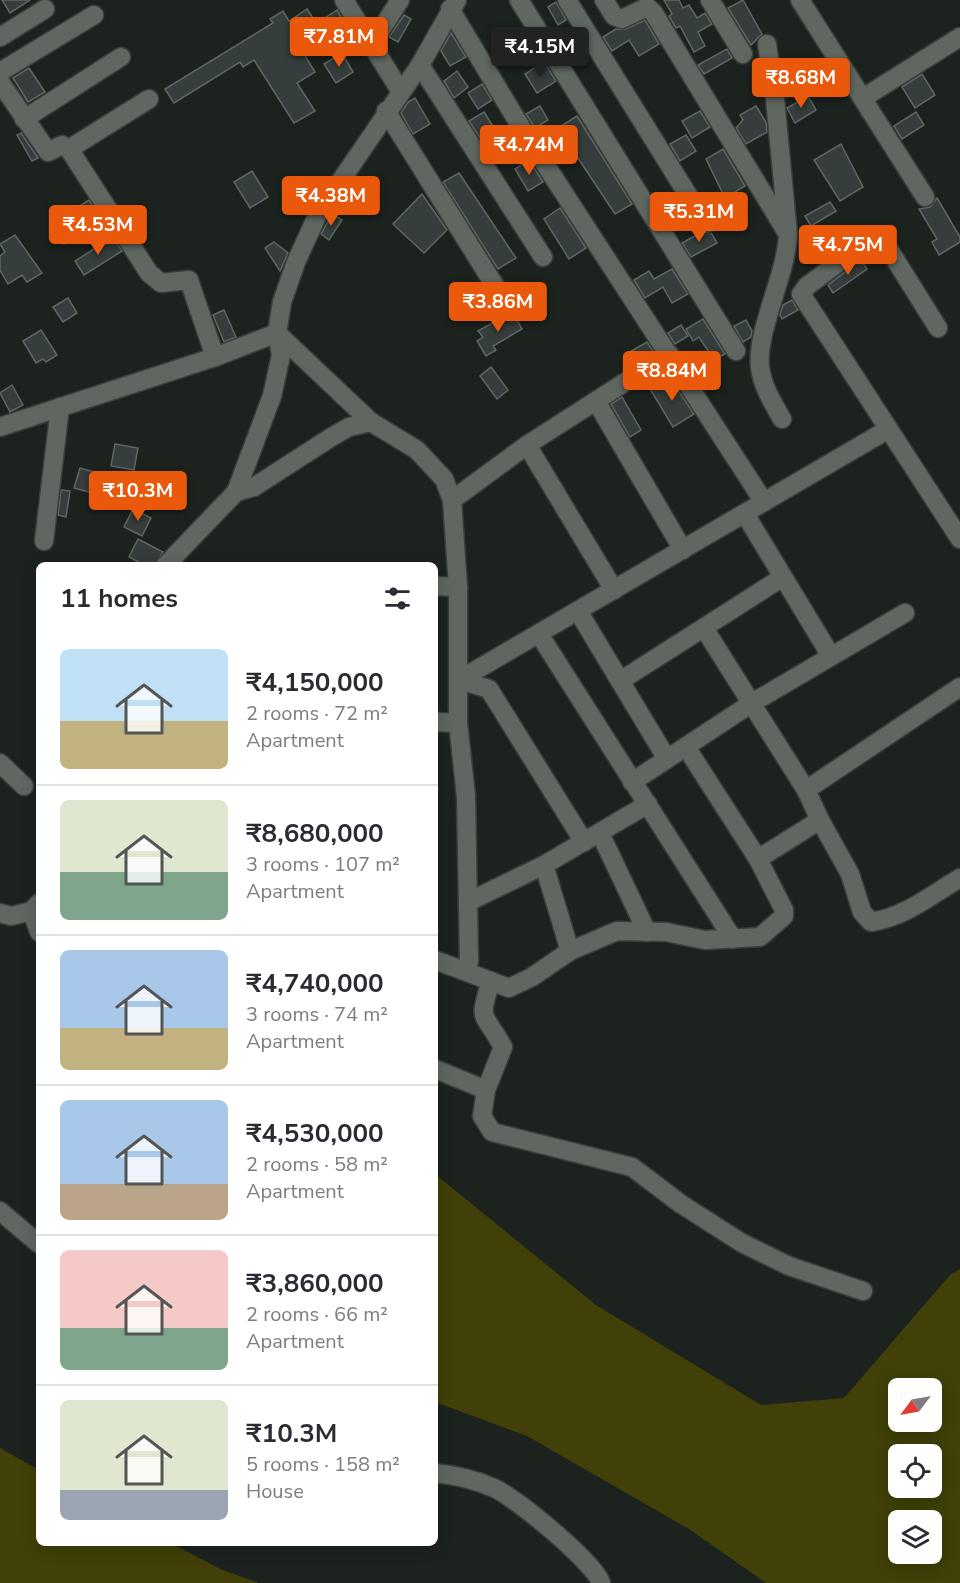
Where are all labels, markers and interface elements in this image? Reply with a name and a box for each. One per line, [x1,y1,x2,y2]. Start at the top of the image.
pin: ₹7.81M [290,17,388,68]
text: ₹7.81M [304,23,374,50]
pin: ₹4.15M [491,27,589,78]
text: ₹4.15M [505,33,575,60]
pin: ₹8.68M [752,58,850,109]
text: ₹8.68M [766,64,836,91]
pin: ₹4.74M [480,125,578,176]
text: ₹4.74M [494,131,564,158]
pin: ₹4.38M [282,176,380,227]
text: ₹4.38M [296,182,366,209]
pin: ₹5.31M [650,192,748,243]
text: ₹5.31M [664,198,734,225]
pin: ₹4.53M [49,205,147,256]
text: ₹4.53M [63,211,133,238]
pin: ₹4.75M [799,225,897,276]
text: ₹4.75M [813,231,883,258]
pin: ₹3.86M [449,282,547,333]
text: ₹3.86M [463,288,533,315]
pin: ₹8.84M [623,351,721,402]
text: ₹8.84M [637,357,707,384]
pin: ₹10.3M [89,471,187,522]
text: ₹10.3M [103,477,173,504]
text: 11 homes [60,581,178,616]
icon: filters [381,582,414,615]
text: ₹4,150,000 [246,665,384,700]
icon: home [108,673,180,745]
text: 2 rooms · 72 m² [246,700,388,727]
text: Apartment [246,727,344,754]
text: ₹8,680,000 [246,816,384,851]
icon: home [108,824,180,896]
text: 3 rooms · 107 m² [246,851,400,878]
text: Apartment [246,878,344,905]
text: ₹4,740,000 [246,966,384,1001]
icon: home [108,974,180,1046]
text: 3 rooms · 74 m² [246,1001,388,1028]
text: Apartment [246,1028,344,1055]
text: ₹4,530,000 [246,1116,384,1151]
icon: home [108,1124,180,1196]
text: 2 rooms · 58 m² [246,1151,388,1178]
text: Apartment [246,1178,344,1205]
text: ₹3,860,000 [246,1266,384,1301]
icon: home [108,1274,180,1346]
text: 2 rooms · 66 m² [246,1301,388,1328]
text: Apartment [246,1328,344,1355]
north arrow [888,1378,942,1432]
map controls [888,1378,942,1564]
text: ₹10.3M [246,1416,337,1451]
icon: home [108,1424,180,1496]
button: locate [888,1444,942,1498]
text: 5 rooms · 158 m² [246,1451,400,1478]
text: House [246,1478,304,1505]
button: layers [888,1510,942,1564]

